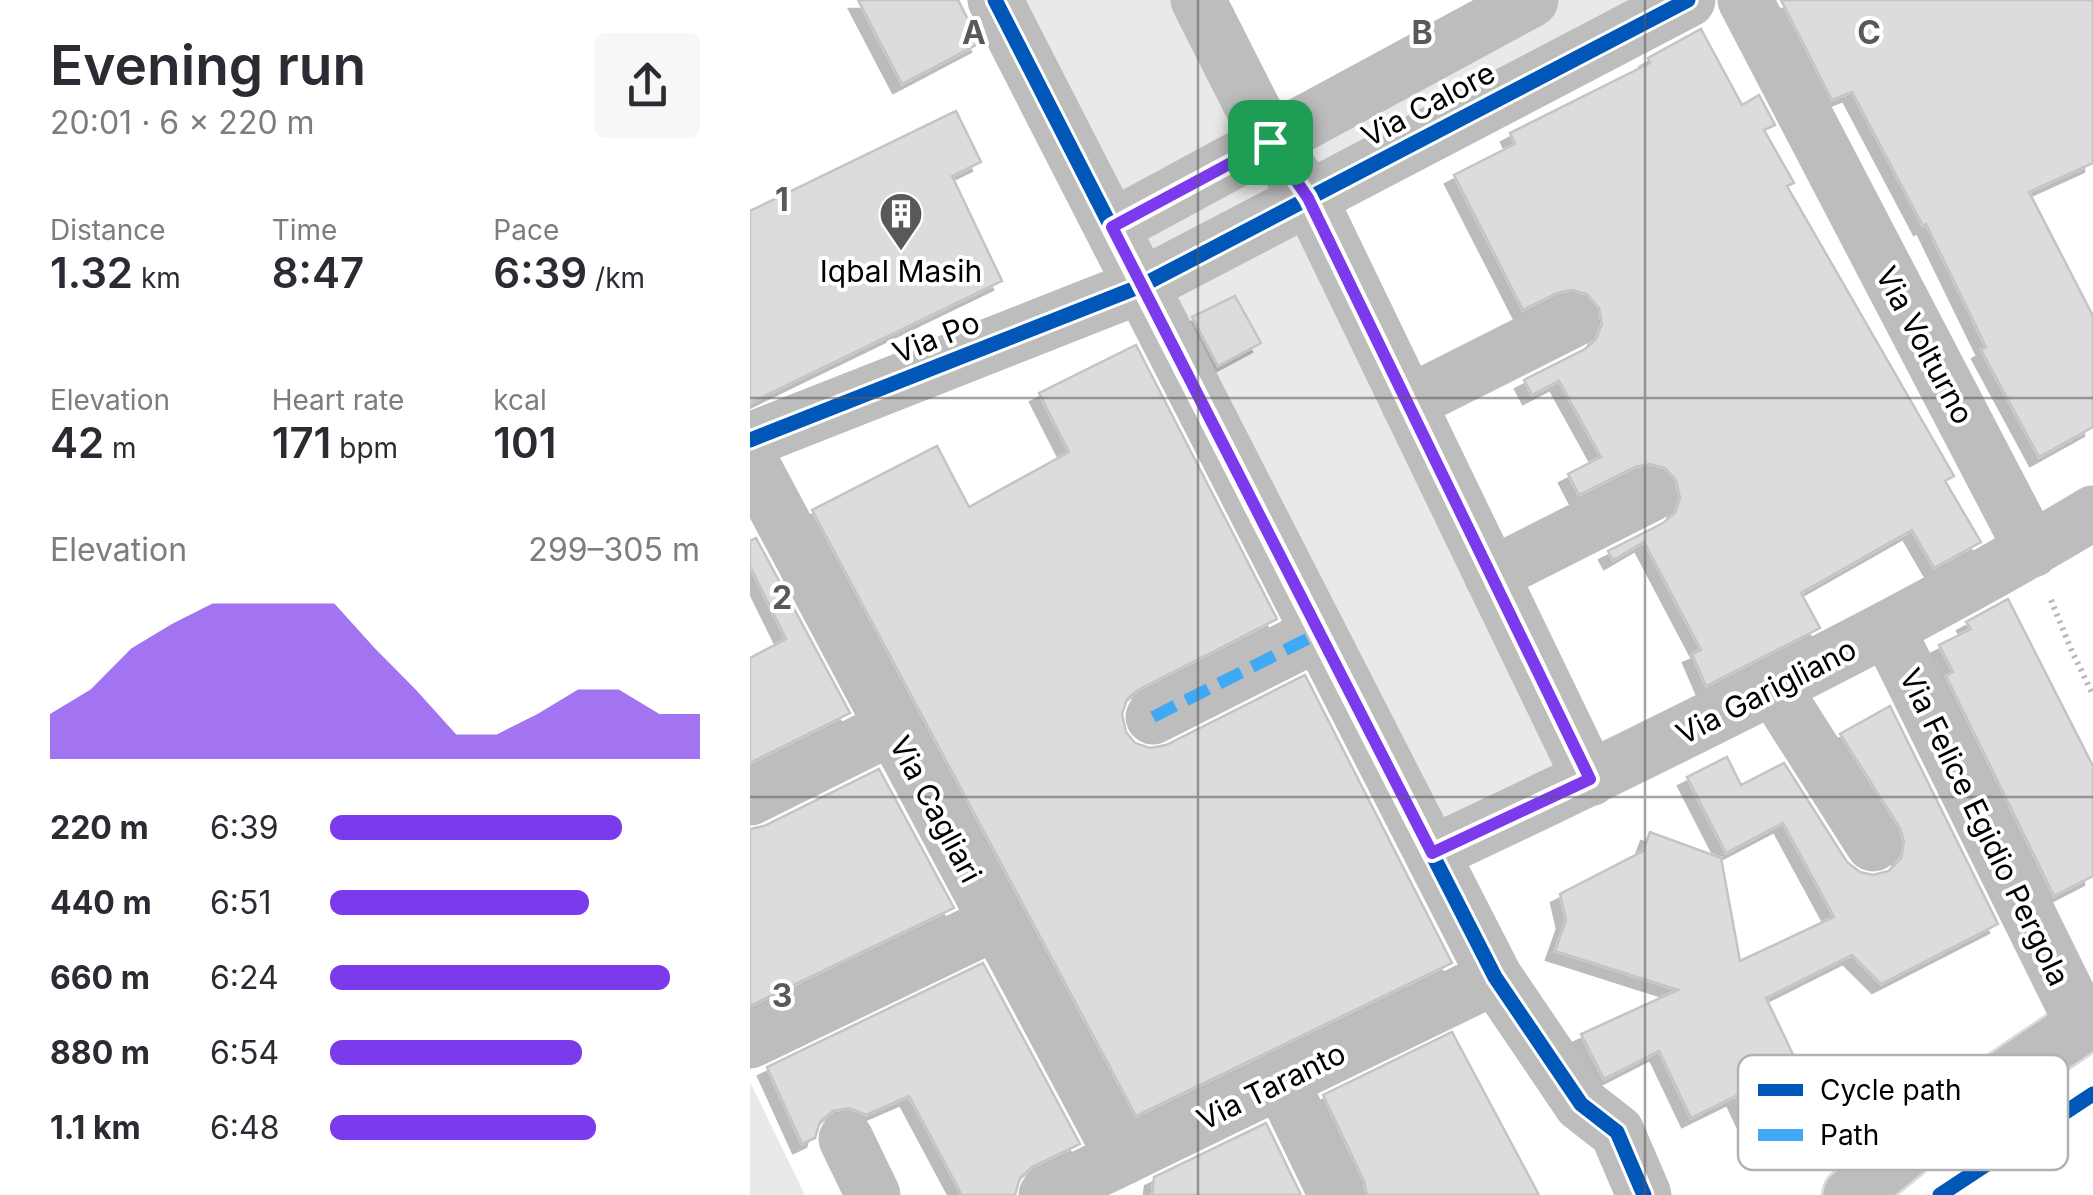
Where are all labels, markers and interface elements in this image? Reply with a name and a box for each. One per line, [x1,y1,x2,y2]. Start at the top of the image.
text: A [962,13,986,52]
text: B [1411,13,1433,52]
text: C [1857,13,1881,52]
text: Evening run [50,32,366,98]
button: share [595,33,700,138]
street label: Via Calore [1355,54,1501,154]
pin [1228,100,1313,185]
text: 20:01 · 6 × 220 m [50,103,315,142]
icon: arrive [1243,115,1298,170]
text: 1 [775,180,789,219]
building icon: Iqbal Masih [878,191,924,252]
text: Distance [50,213,166,247]
text: Time [272,213,337,247]
text: Pace [493,213,559,247]
text: 1.32 [50,247,133,298]
text: 8:47 [272,247,364,298]
text: 6:39 [493,247,587,298]
place label: Iqbal Masih [820,253,982,289]
street label: Via Volturno [1868,260,1982,430]
text: km [133,261,181,295]
text: /km [587,261,645,295]
street label: Via Po [887,303,985,371]
text: Elevation [50,383,170,417]
text: Heart rate [272,383,404,417]
text: kcal [493,383,547,417]
text: 42 [50,417,104,468]
text: 171 [272,417,331,468]
text: 101 [493,417,557,468]
text: m [104,431,137,465]
text: bpm [331,431,398,465]
text: Elevation [50,530,187,569]
text: 299–305 m [528,530,700,569]
text: 2 [772,578,792,617]
street label: Via Garigliano [1670,630,1862,752]
street label: Via Felice Egidio Pergola [1892,663,2078,991]
street label: Via Cagliari [882,730,990,888]
text: 220 m [50,808,149,847]
text: 6:39 [210,808,279,847]
text: 440 m [50,883,152,922]
text: 6:51 [210,883,272,922]
text: 660 m [50,958,150,997]
text: 6:24 [210,958,279,997]
text: 3 [772,976,792,1015]
text: 880 m [50,1033,150,1072]
text: 6:54 [210,1033,279,1072]
street label: Via Taranto [1191,1035,1351,1137]
legend [1738,1055,2068,1170]
text: Cycle path [1820,1073,1961,1107]
text: 1.1 km [50,1108,141,1147]
text: 6:48 [210,1108,280,1147]
text: Path [1820,1118,1879,1152]

